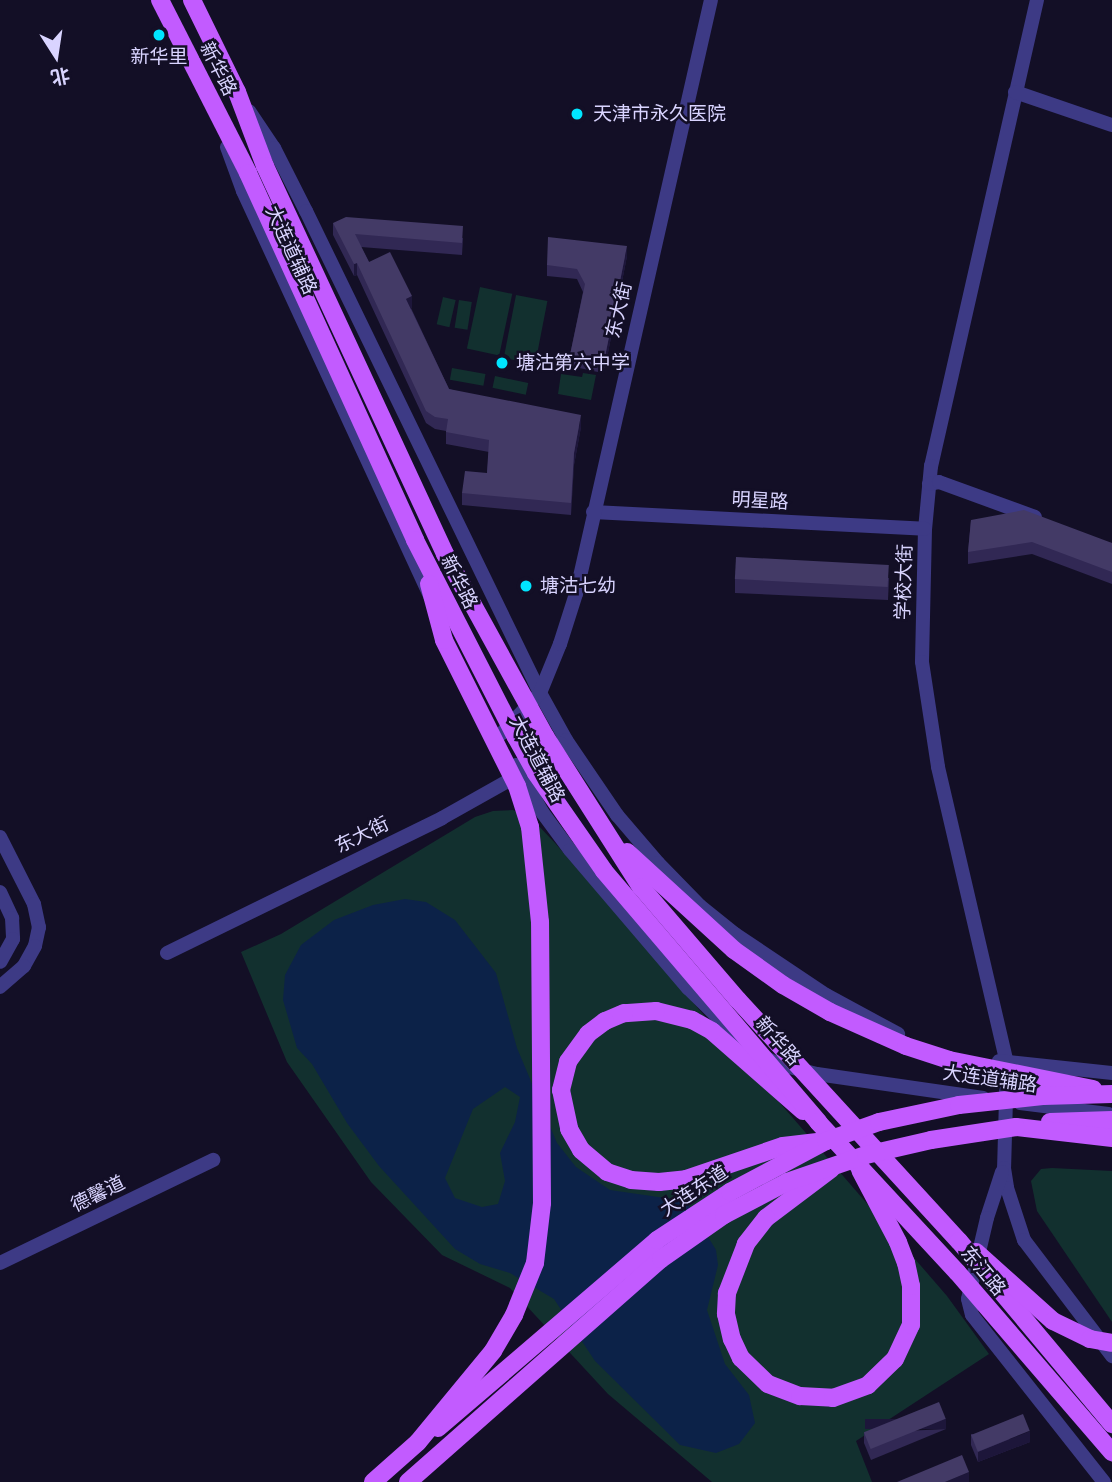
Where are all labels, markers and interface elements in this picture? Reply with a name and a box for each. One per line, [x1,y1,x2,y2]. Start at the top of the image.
north arrow [21,21,91,91]
marker: 新华里 [151,27,167,43]
street label: 新华路 [195,38,241,100]
place label: 新华里 [131,46,187,68]
text: 北 [49,63,72,90]
place label: 天津市永久医院 [593,103,726,125]
marker: 天津市永久医院 [567,104,587,124]
street label: 大连道辅路 [261,202,321,298]
street label: 东大街 [601,280,637,340]
place label: 塘沽第六中学 [516,352,630,374]
marker: 塘沽第六中学 [494,355,510,371]
street label: 明星路 [731,488,789,514]
street label: 学校大街 [891,544,917,620]
street label: 新华路 [436,551,482,613]
place label: 塘沽七幼 [540,575,616,597]
marker: 塘沽七幼 [518,578,534,594]
street label: 大连道辅路 [505,712,569,806]
street label: 东大街 [331,812,393,858]
street label: 新华路 [751,1012,805,1070]
street label: 大连道辅路 [941,1061,1039,1097]
street label: 大连东道 [656,1161,732,1221]
street label: 德馨道 [67,1171,129,1217]
street label: 东江路 [956,1242,1010,1300]

